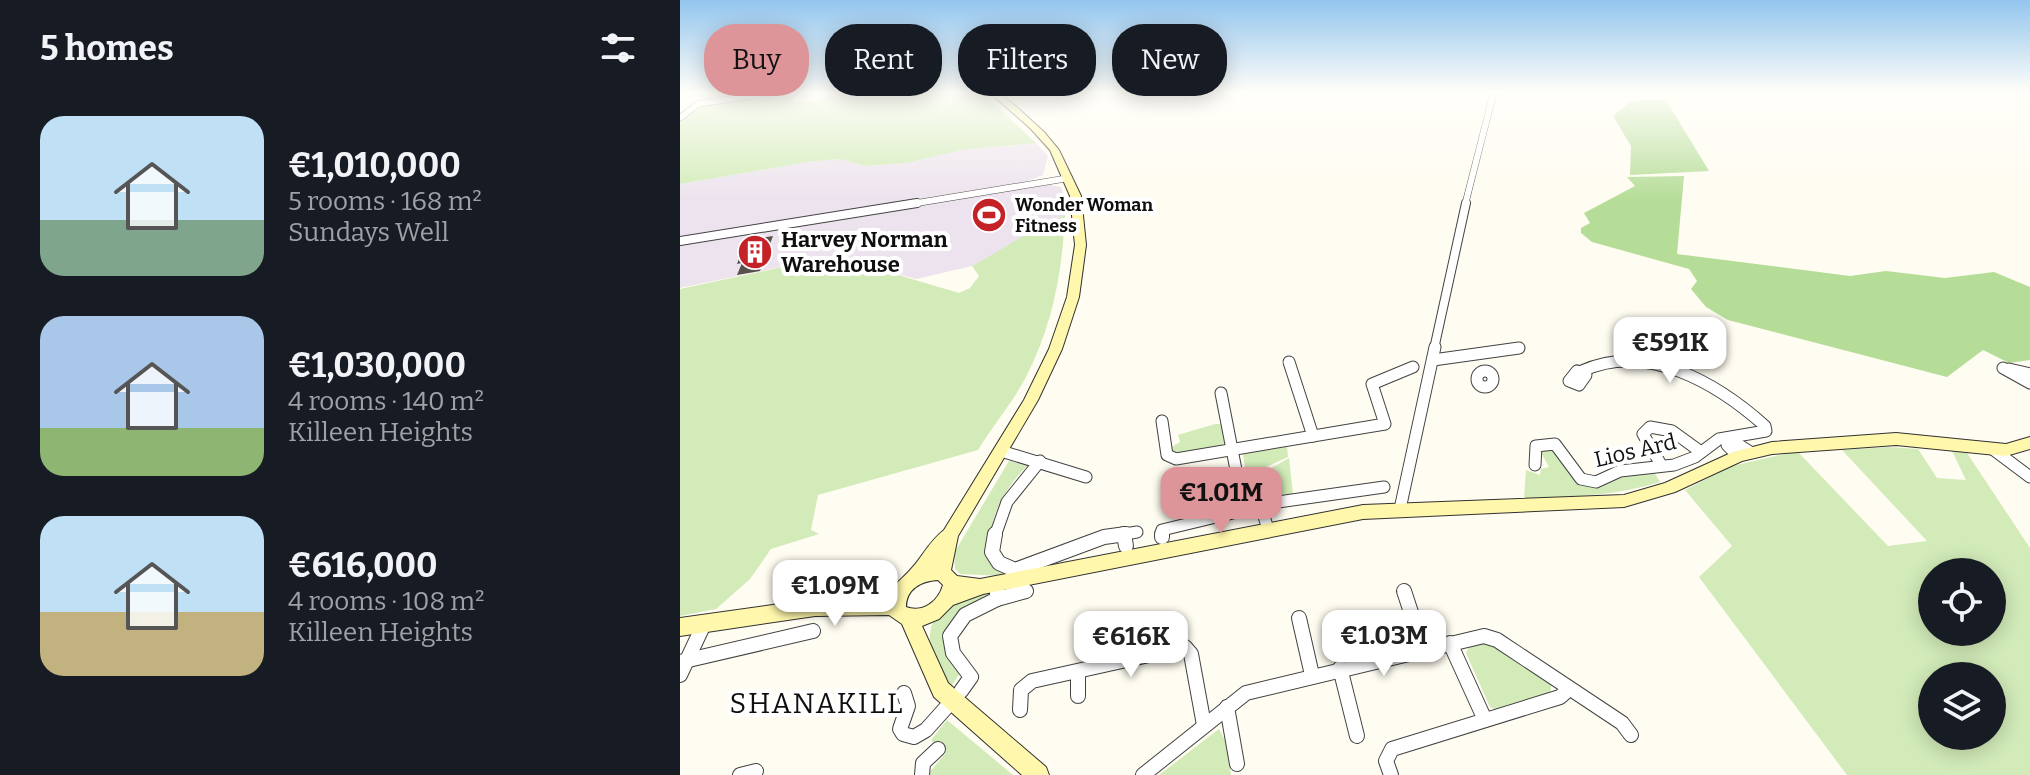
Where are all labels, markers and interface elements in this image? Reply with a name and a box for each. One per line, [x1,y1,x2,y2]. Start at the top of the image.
chip: Buy [704,24,809,96]
chip: Rent [825,24,942,96]
chip: Filters [958,24,1096,96]
chip: New [1112,24,1227,96]
icon: filters [596,26,640,70]
text: 5 homes [40,28,174,69]
text: €1,010,000 [288,145,461,186]
icon: home [104,148,200,244]
text: 5 rooms · 168 m² [288,186,482,217]
place label: Wonder Woman Fitness [1015,194,1153,237]
sports icon: Wonder Woman Fitness [970,196,1008,234]
text: Sundays Well [288,217,449,248]
place label: Harvey Norman Warehouse [781,226,948,278]
building icon: Harvey Norman Warehouse [736,233,774,271]
pin: €591K [1614,317,1726,385]
text: €591K [1631,327,1709,358]
text: €1,030,000 [288,345,466,386]
icon: home [104,348,200,444]
text: 4 rooms · 140 m² [288,386,484,417]
text: Killeen Heights [288,417,473,448]
street label: Lios Ard [1591,428,1679,473]
pin: €1.01M [1156,467,1286,535]
text: €1.01M [1179,477,1263,508]
text: €616,000 [288,545,438,586]
icon: home [104,548,200,644]
map controls [1918,558,2006,750]
button: locate [1918,558,2006,646]
pin: €1.09M [770,560,900,628]
text: €1.09M [791,570,879,601]
text: 4 rooms · 108 m² [288,586,484,617]
pin: €1.03M [1319,610,1449,678]
pin: €616K [1075,611,1187,679]
text: Killeen Heights [288,617,473,648]
text: €1.03M [1340,620,1428,651]
text: €616K [1092,621,1170,652]
button: layers [1918,662,2006,750]
district label: SHANAKILL [730,687,904,720]

